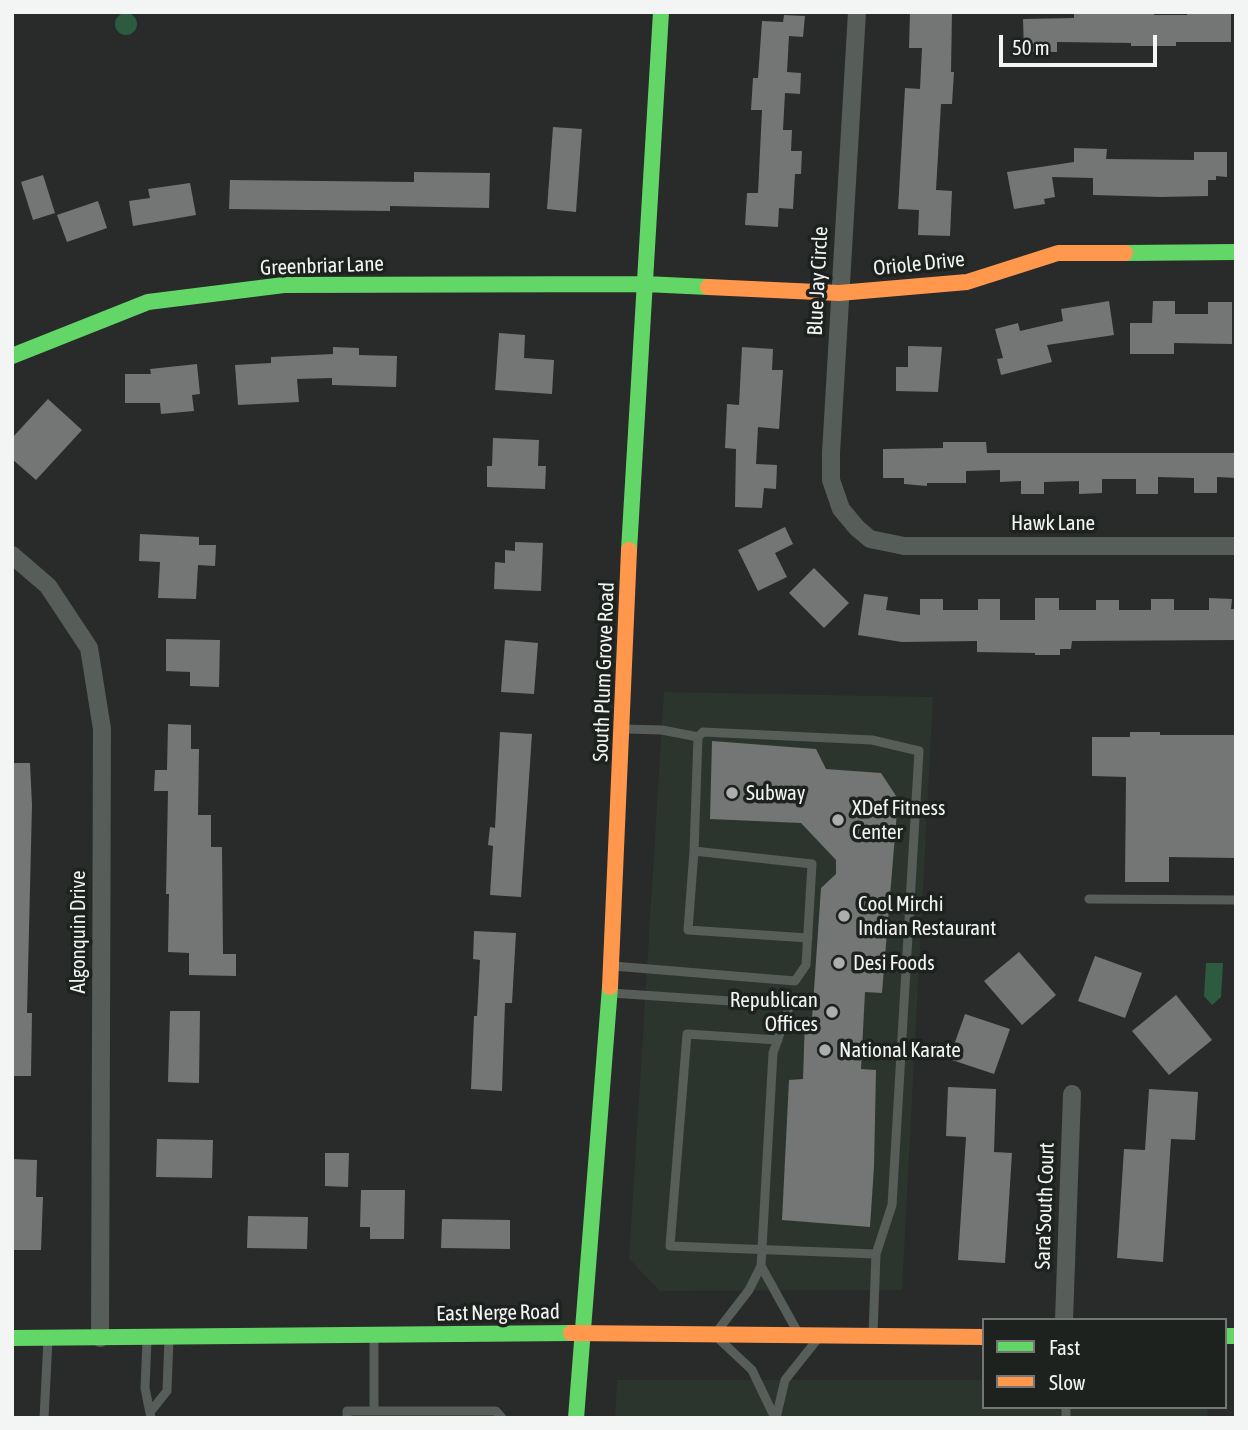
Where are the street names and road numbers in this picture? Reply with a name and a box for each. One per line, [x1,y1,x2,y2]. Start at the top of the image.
street label: Blue Jay Circle [803,226,833,336]
street label: Oriole Drive [872,247,966,281]
street label: Greenbriar Lane [260,251,384,281]
street label: Hawk Lane [1011,510,1095,536]
street label: South Plum Grove Road [588,582,620,762]
street label: Algonquin Drive [65,871,91,993]
street label: Sara'South Court [1030,1142,1060,1270]
street label: East Nerge Road [436,1299,560,1327]

